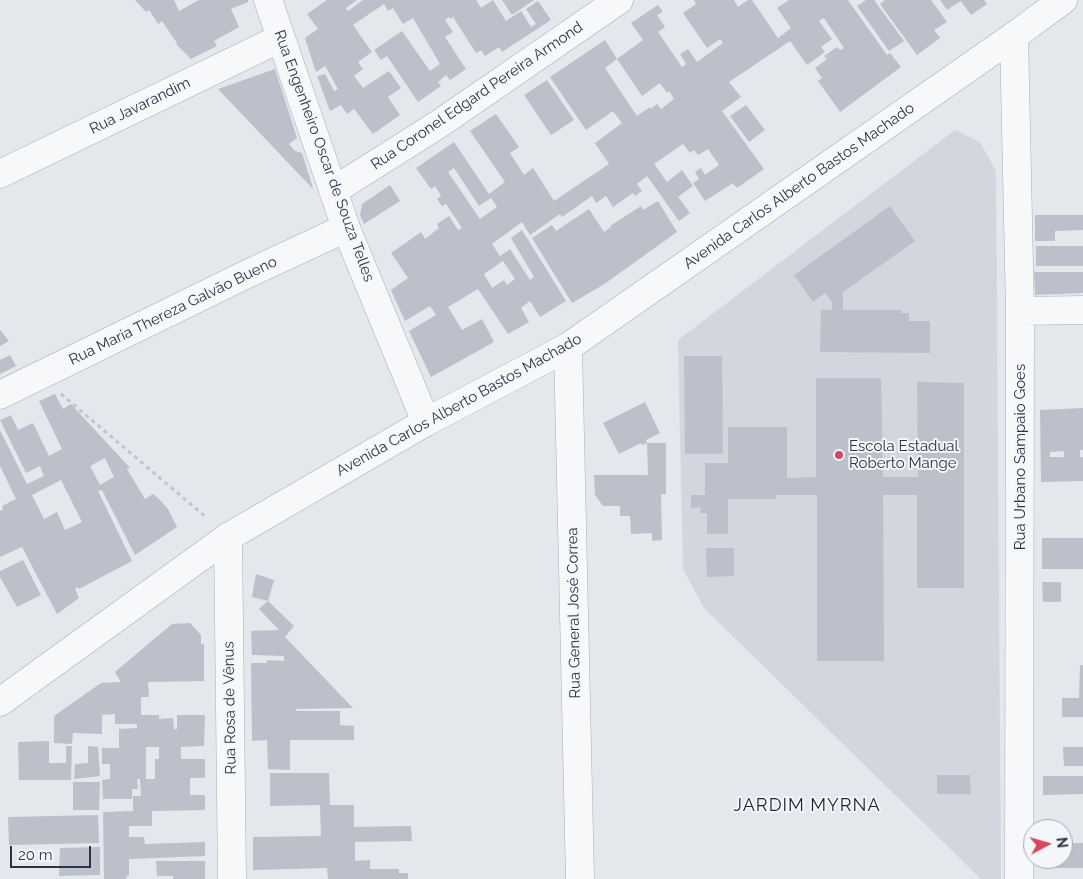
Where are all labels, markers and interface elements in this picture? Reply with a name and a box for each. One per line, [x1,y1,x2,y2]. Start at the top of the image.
street label: Rua Coronel Edgard Pereira Armond [368,18,586,174]
street label: Rua Engenheiro Oscar de Souza Telles [270,28,378,284]
street label: Rua Javarandim [87,74,193,138]
street label: Avenida Carlos Alberto Bastos Machado [680,99,918,273]
street label: Rua Maria Thereza Galvão Bueno [66,253,280,369]
street label: Avenida Carlos Alberto Bastos Machado [333,330,585,480]
street label: Rua Urbano Sampaio Goes [1011,364,1029,550]
place label: Escola Estadual Roberto Mange [849,437,959,472]
marker: Escola Estadual Roberto Mange [833,449,845,461]
street label: Rua General José Correa [564,527,584,699]
street label: Rua Rosa de Vênus [220,641,240,775]
district label: JARDIM MYRNA [732,795,882,817]
north arrow [1023,819,1073,869]
scale bar [12,836,94,868]
text: N [1053,836,1070,849]
text: 20 m [18,846,53,864]

